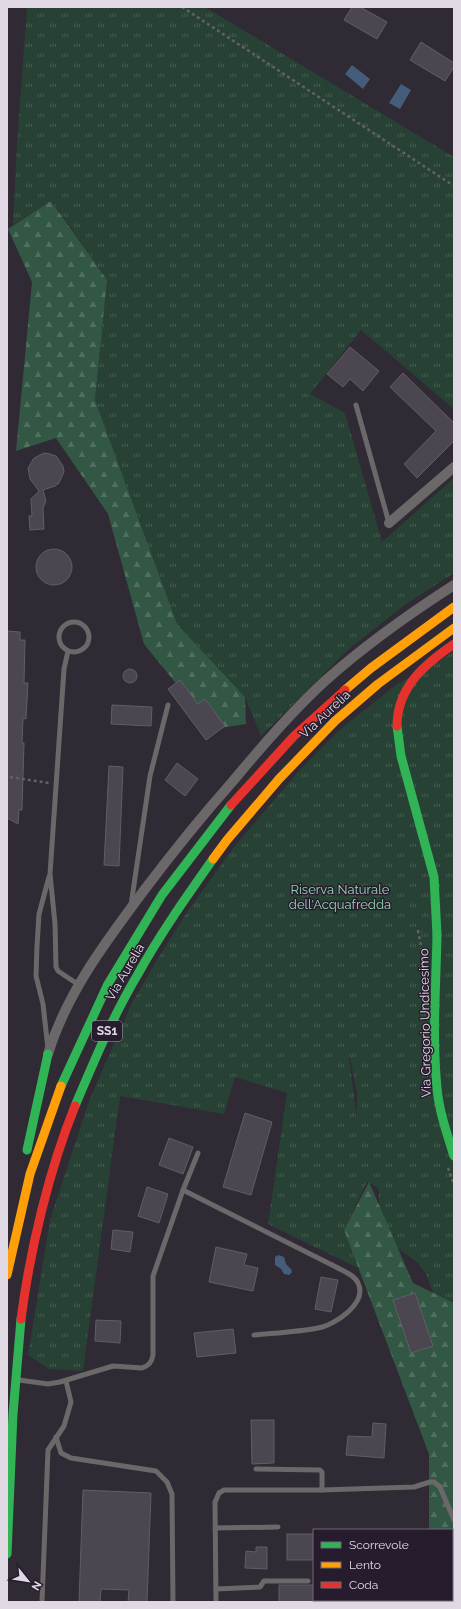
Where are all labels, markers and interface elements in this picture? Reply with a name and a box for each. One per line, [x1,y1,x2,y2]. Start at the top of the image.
street label: Via Aurelia [297,687,353,741]
park label: Riserva Naturale dell'Acquafredda [289,882,391,912]
street label: Via Aurelia [103,941,147,1003]
street label: Via Gregorio Undicesimo [416,948,434,1098]
road number: SS1 [92,1021,122,1041]
legend [313,1529,453,1601]
text: Scorrevole [349,1538,409,1552]
text: Lento [349,1558,381,1572]
north arrow [8,1561,48,1601]
text: Coda [349,1578,378,1592]
text: N [28,1579,44,1593]

